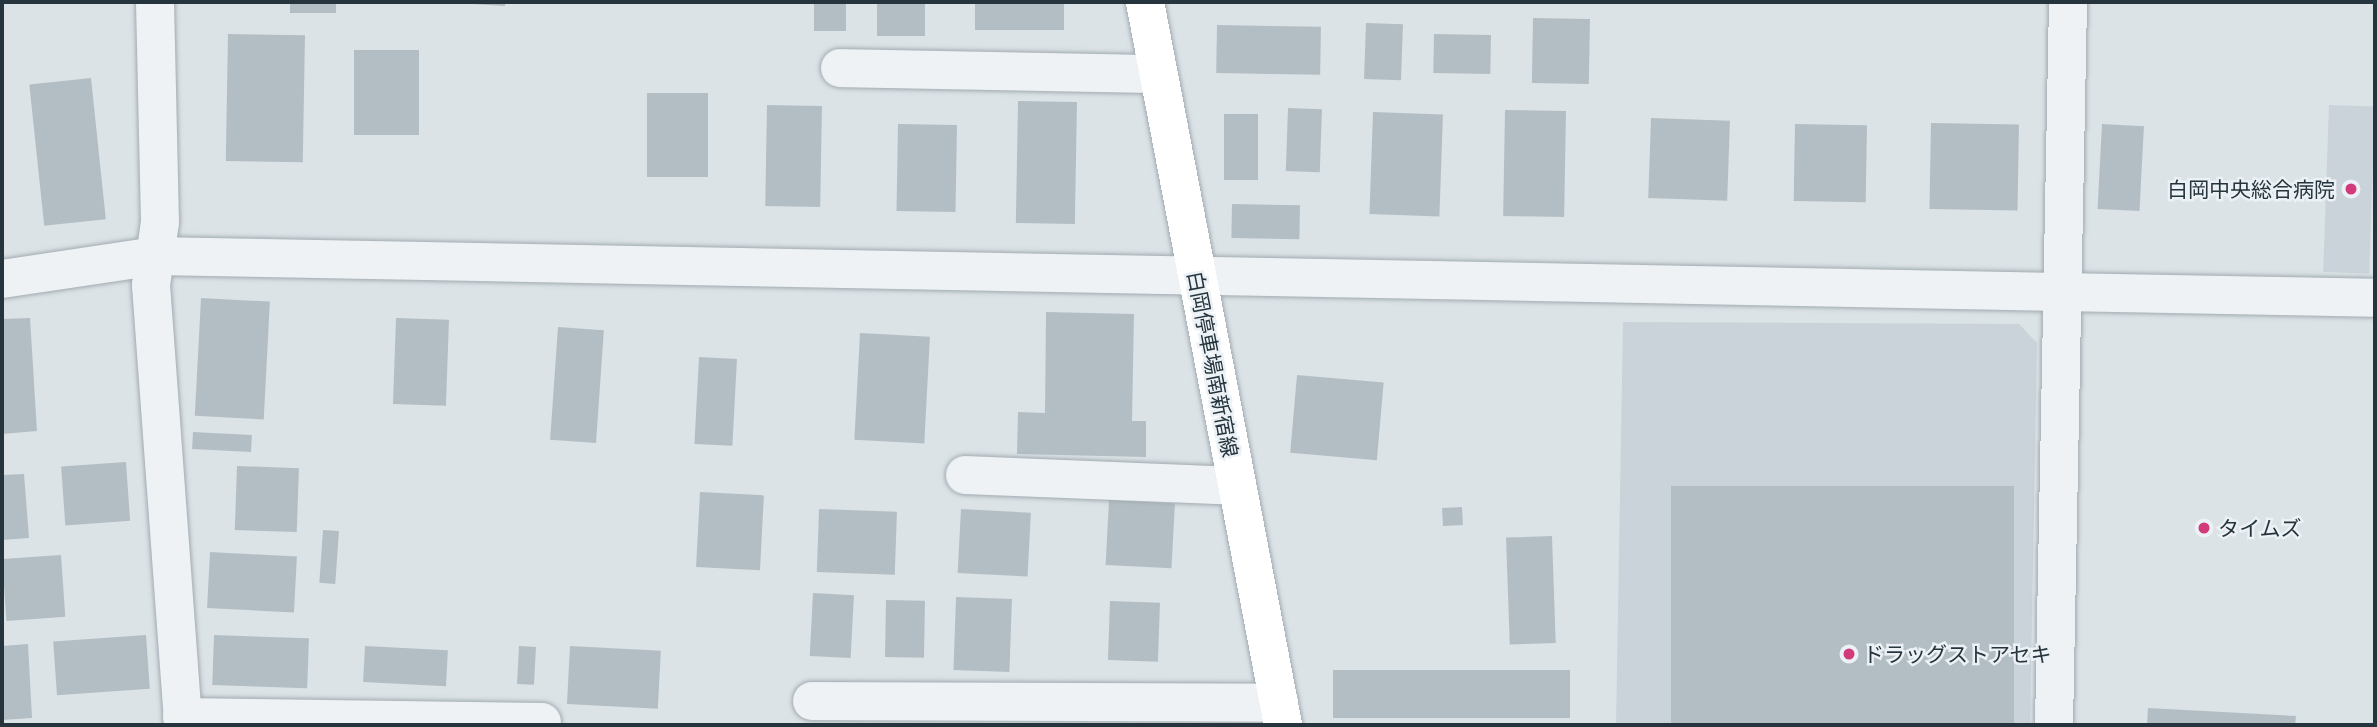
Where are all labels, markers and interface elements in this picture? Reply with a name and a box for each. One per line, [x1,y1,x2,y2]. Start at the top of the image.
place label: 白岡中央総合病院 [2167,176,2335,202]
marker: 白岡中央総合病院 [2341,179,2361,199]
street label: 白岡停車場南新宿線 [1183,269,1243,459]
place label: タイムズ [2218,515,2302,541]
marker: タイムズ [2196,520,2212,536]
place label: ドラッグストアセキ [1863,641,2052,667]
marker: ドラッグストアセキ [1841,646,1857,662]

